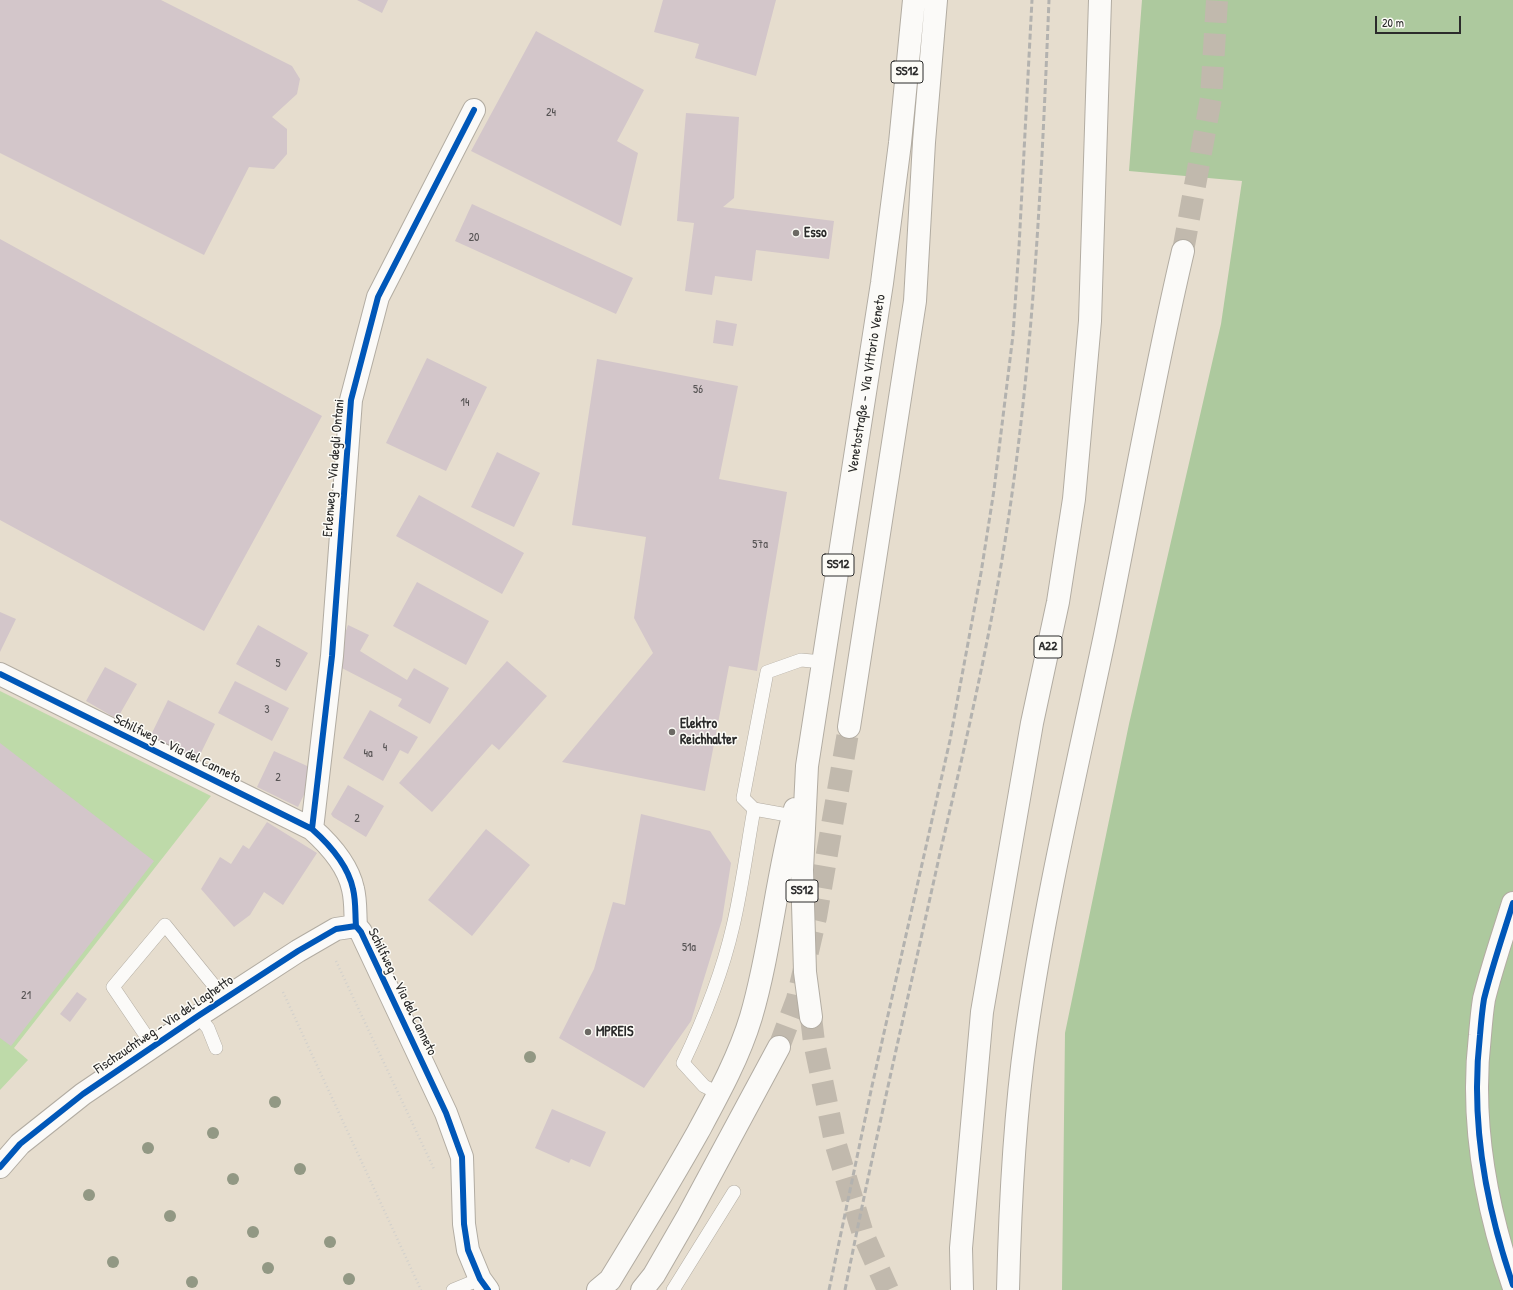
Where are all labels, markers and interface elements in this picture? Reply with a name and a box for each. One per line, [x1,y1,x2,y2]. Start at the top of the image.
scale bar [1377,8,1463,34]
text: 20 m [1382,14,1404,31]
road number: SS12 [891,61,923,83]
house number: 24 [546,106,556,120]
place label: Esso [804,225,827,241]
marker: Esso [791,228,801,238]
house number: 20 [469,231,479,245]
street label: Venetostraße - Via Vittorio Veneto [845,293,889,475]
house number: 56 [693,383,703,397]
house number: 14 [461,396,469,410]
street label: Erlenweg - Via degli Ontani [320,398,348,538]
house number: 57a [752,538,768,552]
road number: SS12 [822,554,854,576]
road number: A22 [1034,636,1062,658]
house number: 5 [275,657,281,671]
house number: 3 [264,703,270,717]
street label: Schilfweg - Via del Canneto [111,711,243,787]
place label: Elektro Reichhalter [680,716,737,748]
marker: Elektro Reichhalter [667,727,677,737]
house number: 4 [383,741,387,755]
house number: 4a [363,747,373,761]
house number: 2 [275,771,281,785]
house number: 2 [354,812,360,826]
road number: SS12 [786,880,818,902]
street label: Schilfweg - Via del Canneto [364,926,440,1058]
house number: 51a [682,941,696,955]
street label: Fischzuchtweg - Via del Laghetto [91,972,237,1078]
house number: 21 [21,989,31,1003]
place label: MPREIS [596,1024,633,1040]
marker: MPREIS [583,1027,593,1037]

